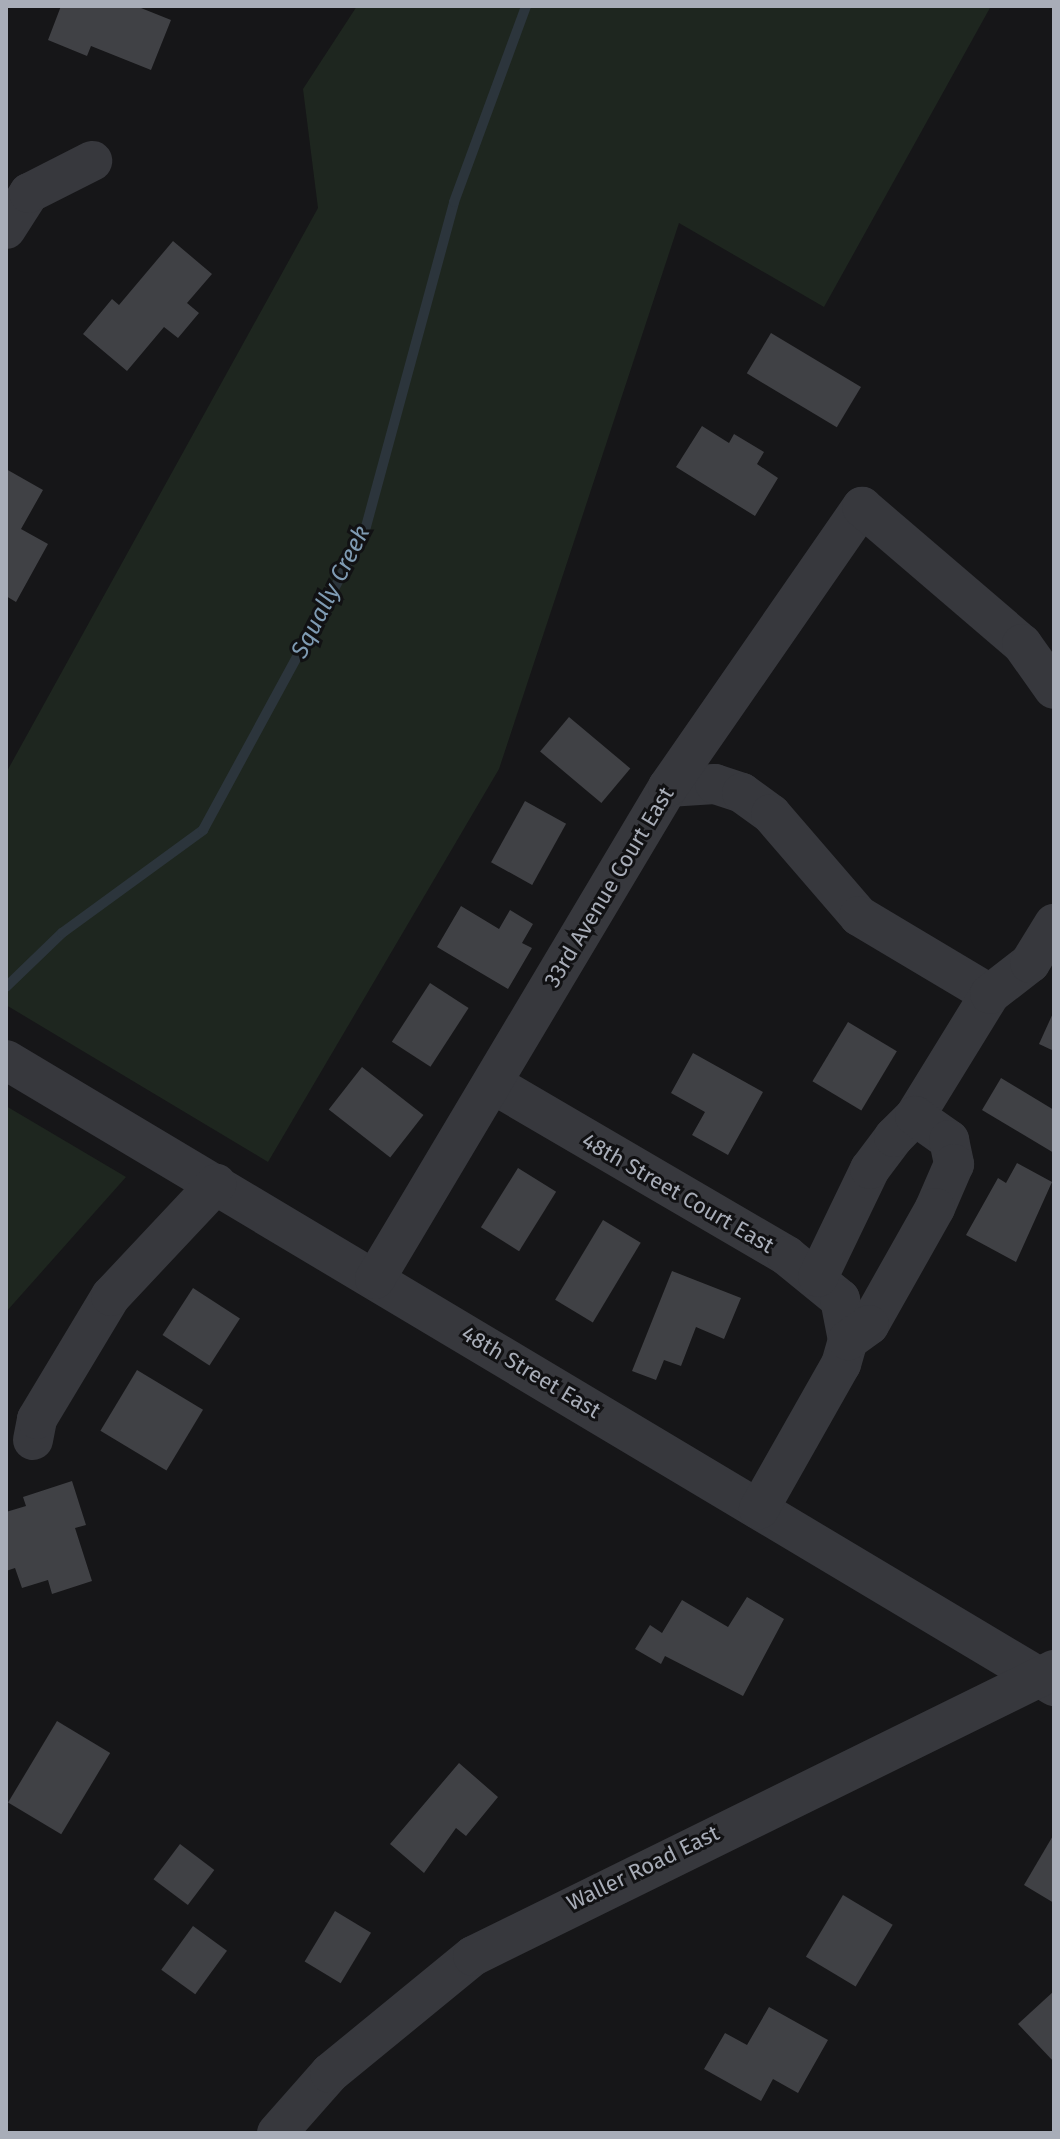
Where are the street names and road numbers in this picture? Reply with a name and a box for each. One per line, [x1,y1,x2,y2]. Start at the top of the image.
street label: 33rd Avenue Court East [539,782,679,992]
street label: 48th Street Court East [577,1127,779,1259]
street label: 48th Street East [457,1320,605,1424]
street label: Waller Road East [562,1820,724,1916]

